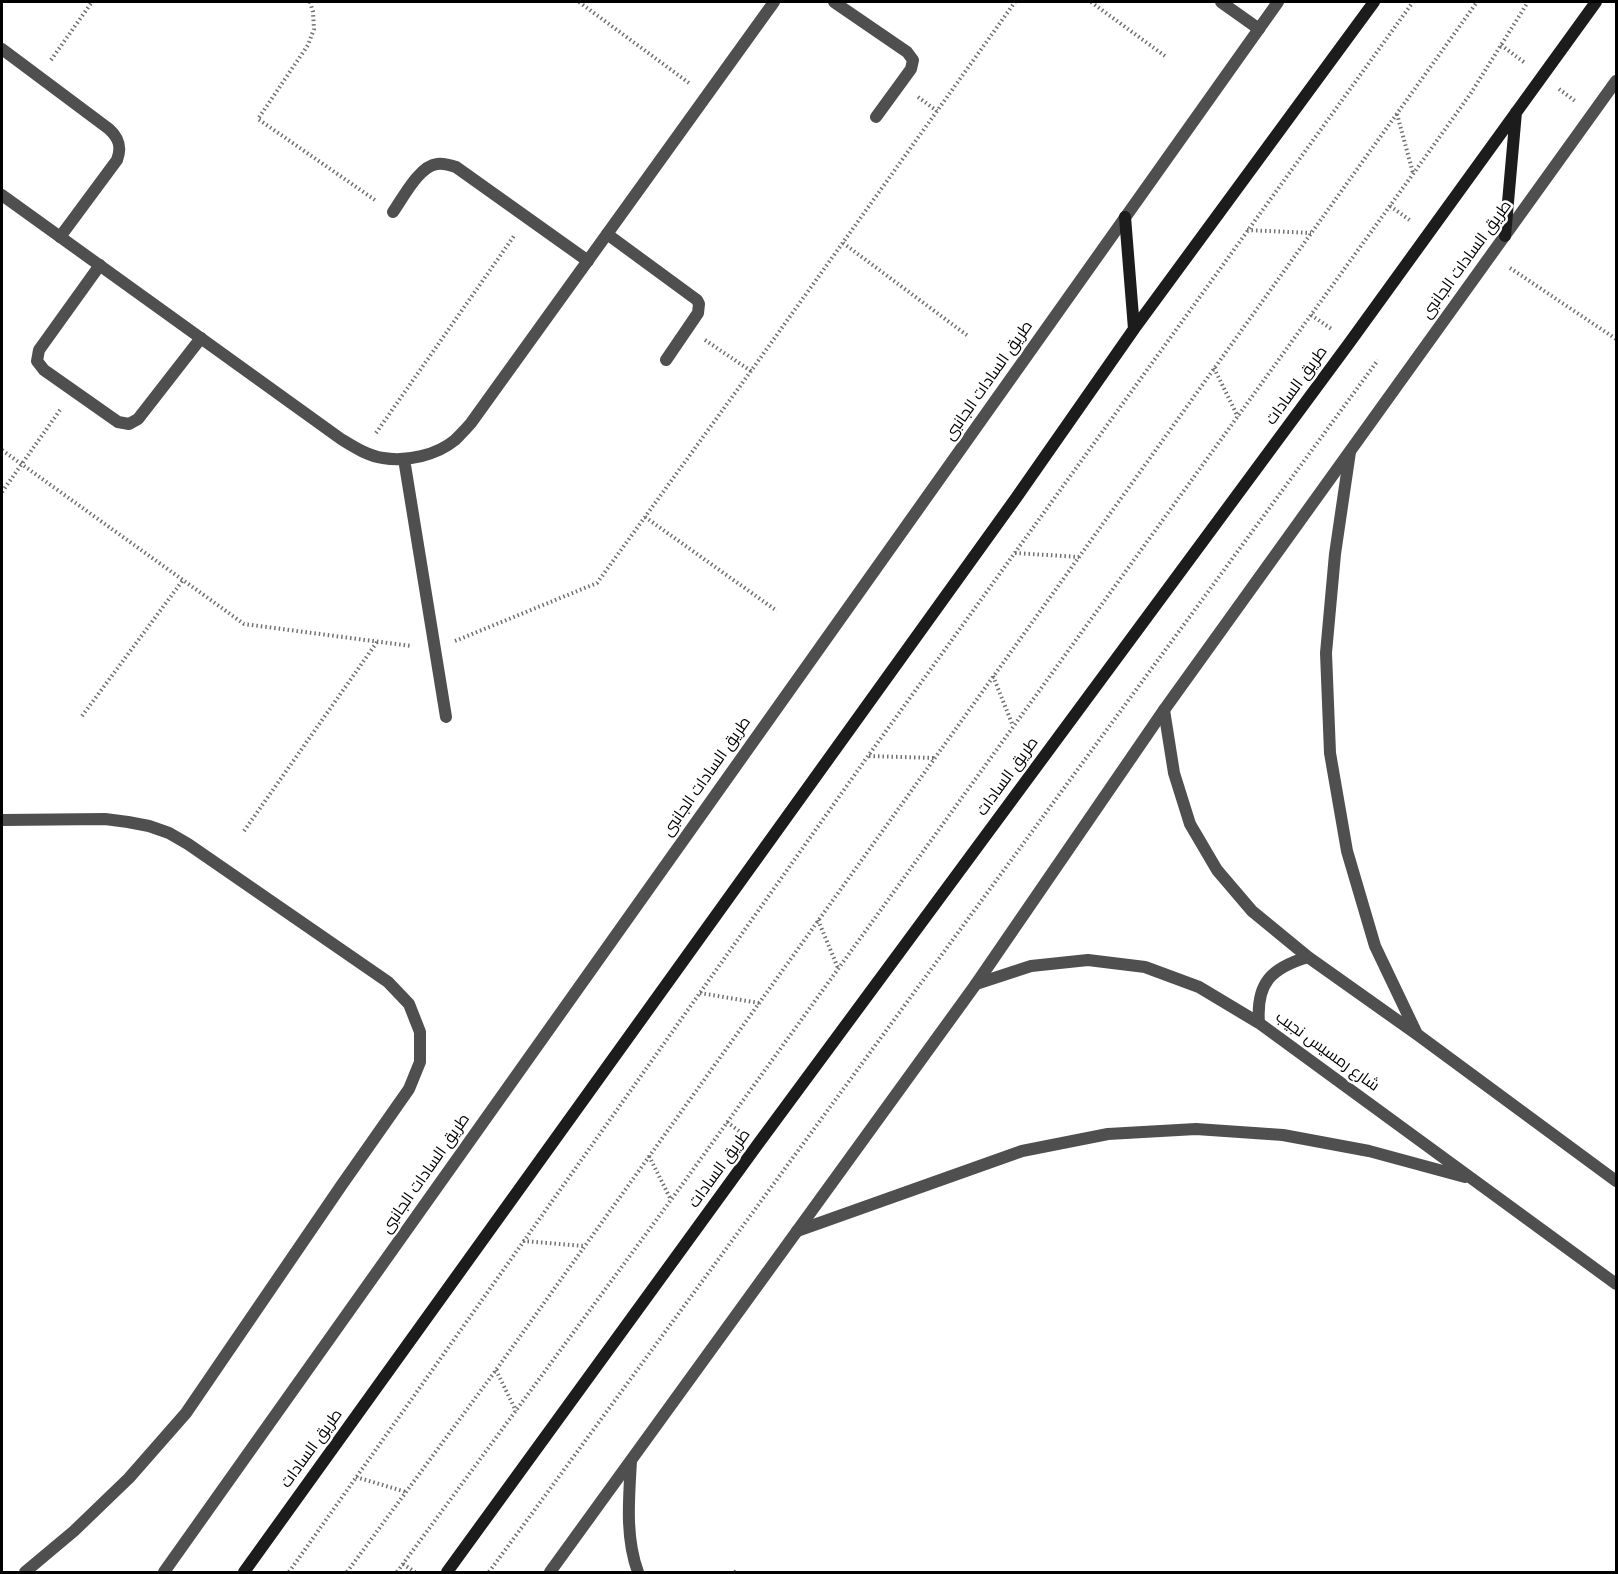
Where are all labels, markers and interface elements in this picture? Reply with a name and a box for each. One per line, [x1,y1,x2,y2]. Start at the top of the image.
street label: طريق السادات الجانبى [1418,197,1516,323]
street label: طريق السادات الجانبى [941,318,1037,444]
street label: طريق السادات [1262,343,1332,429]
street label: طريق السادات الجانبى [659,714,755,840]
street label: طريق السادات [973,734,1043,820]
street label: شارع رمسيس نجيب [1271,1008,1383,1096]
street label: طريق السادات الجانبى [378,1111,474,1237]
street label: طريق السادات [685,1126,755,1212]
street label: طريق السادات [277,1406,347,1492]

